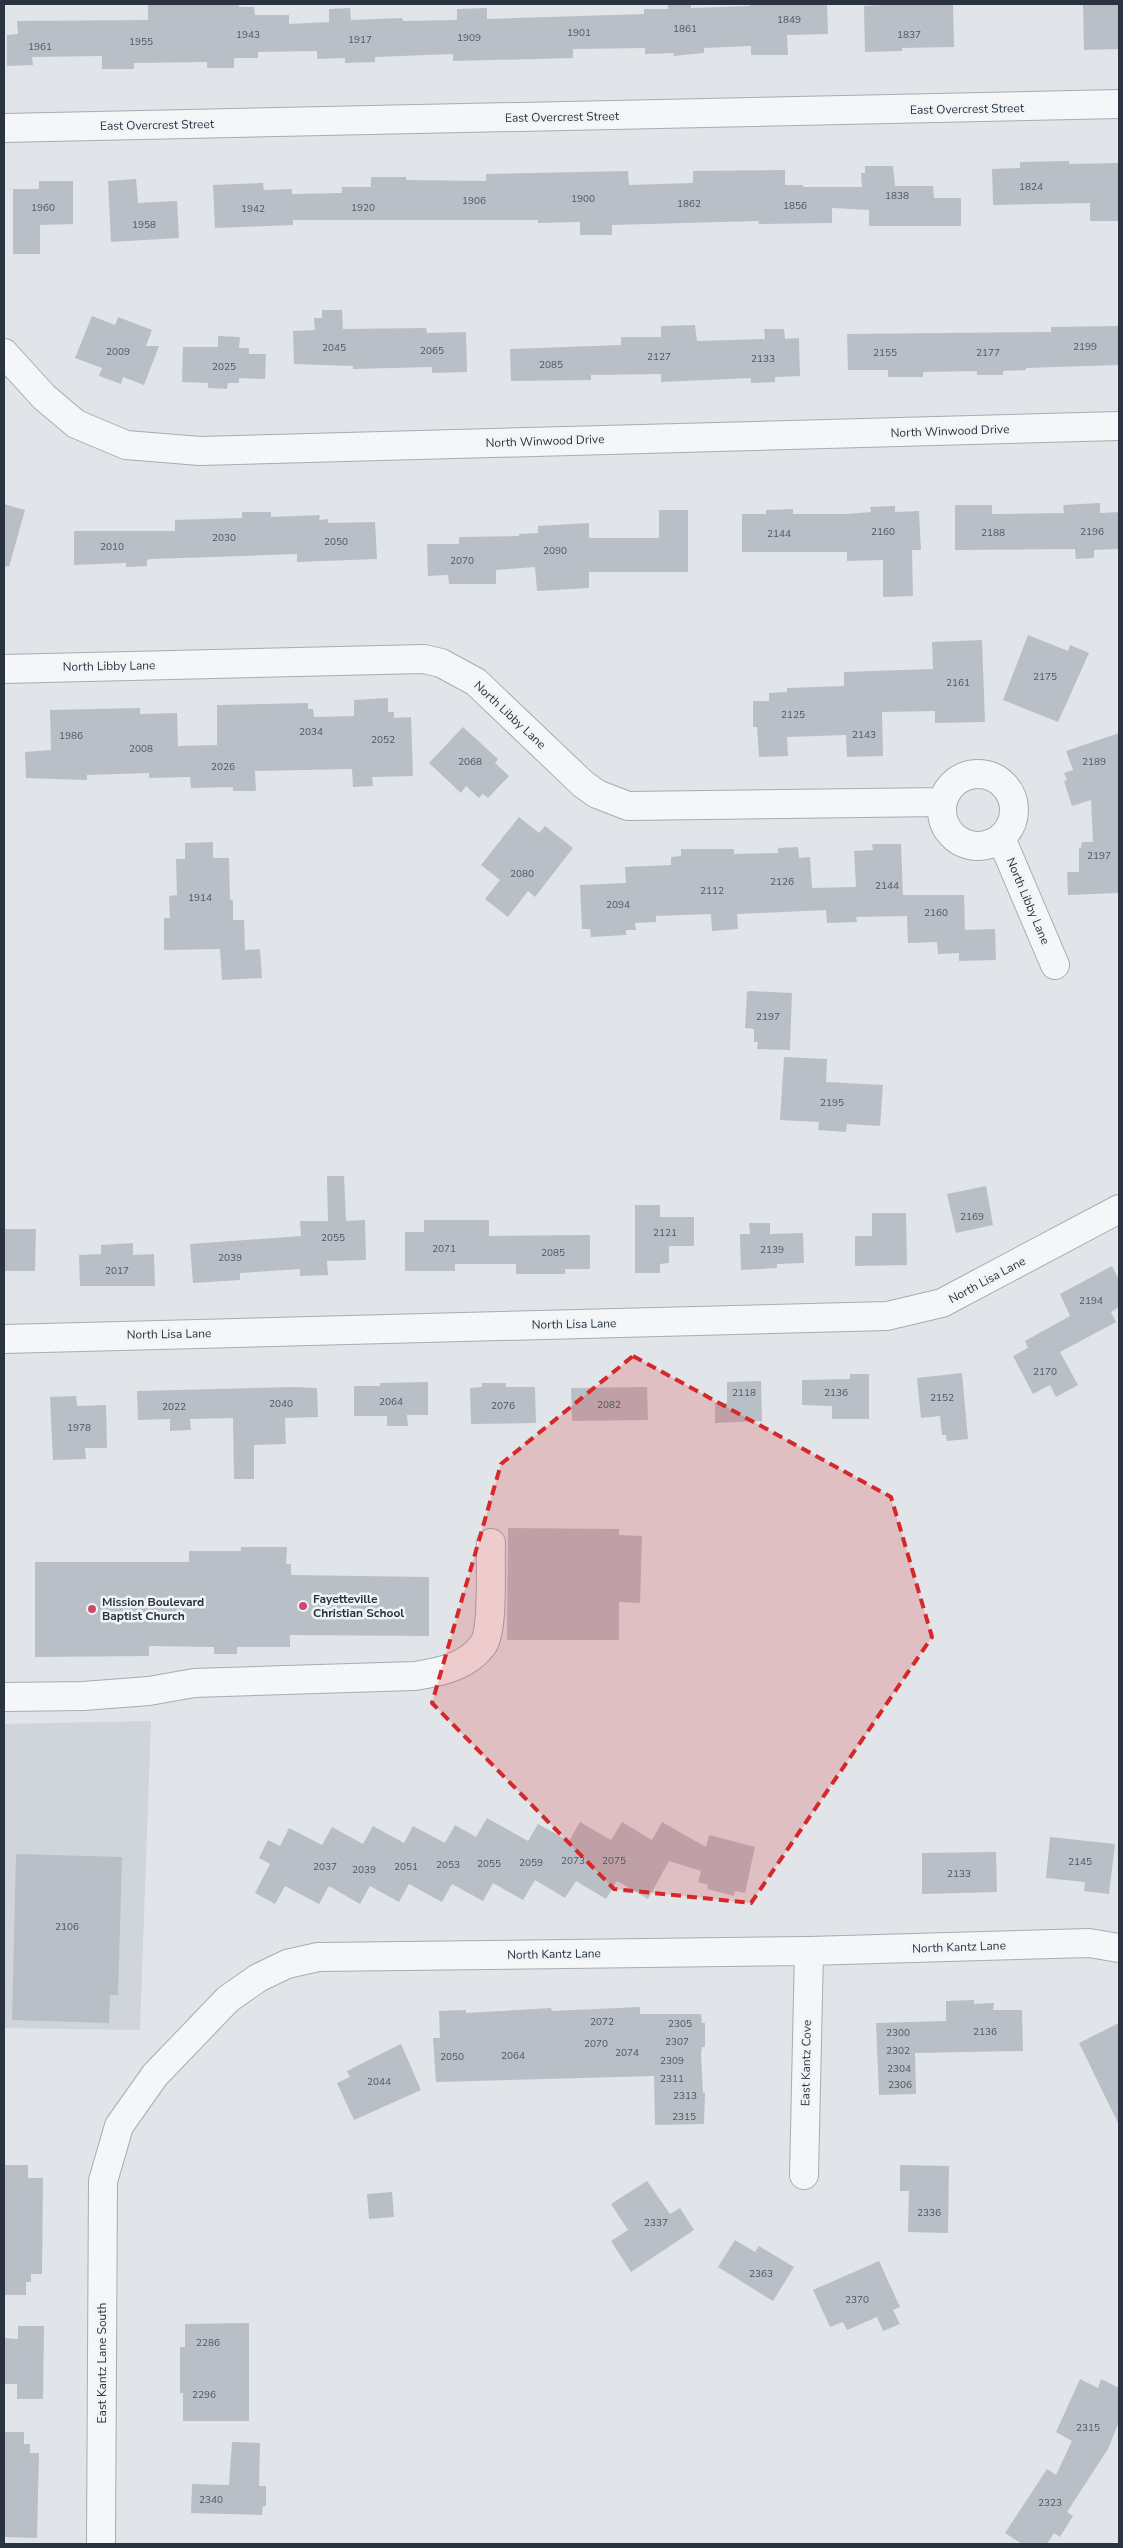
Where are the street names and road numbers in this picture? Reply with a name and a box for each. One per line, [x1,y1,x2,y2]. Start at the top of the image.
street label: East Overcrest Street [910,100,1025,118]
street label: East Overcrest Street [505,108,620,126]
street label: East Overcrest Street [100,116,215,134]
street label: North Winwood Drive [890,421,1010,441]
street label: North Winwood Drive [485,431,605,451]
street label: North Libby Lane [62,657,156,675]
street label: North Libby Lane [471,678,549,752]
street label: North Libby Lane [1003,855,1053,947]
street label: North Lisa Lane [946,1253,1028,1307]
street label: North Lisa Lane [531,1315,617,1333]
street label: North Lisa Lane [126,1325,212,1343]
street label: North Kantz Lane [912,1937,1006,1957]
street label: North Kantz Lane [507,1945,601,1963]
street label: East Kantz Cove [797,2020,815,2106]
street label: East Kantz Lane South [94,2303,110,2423]

